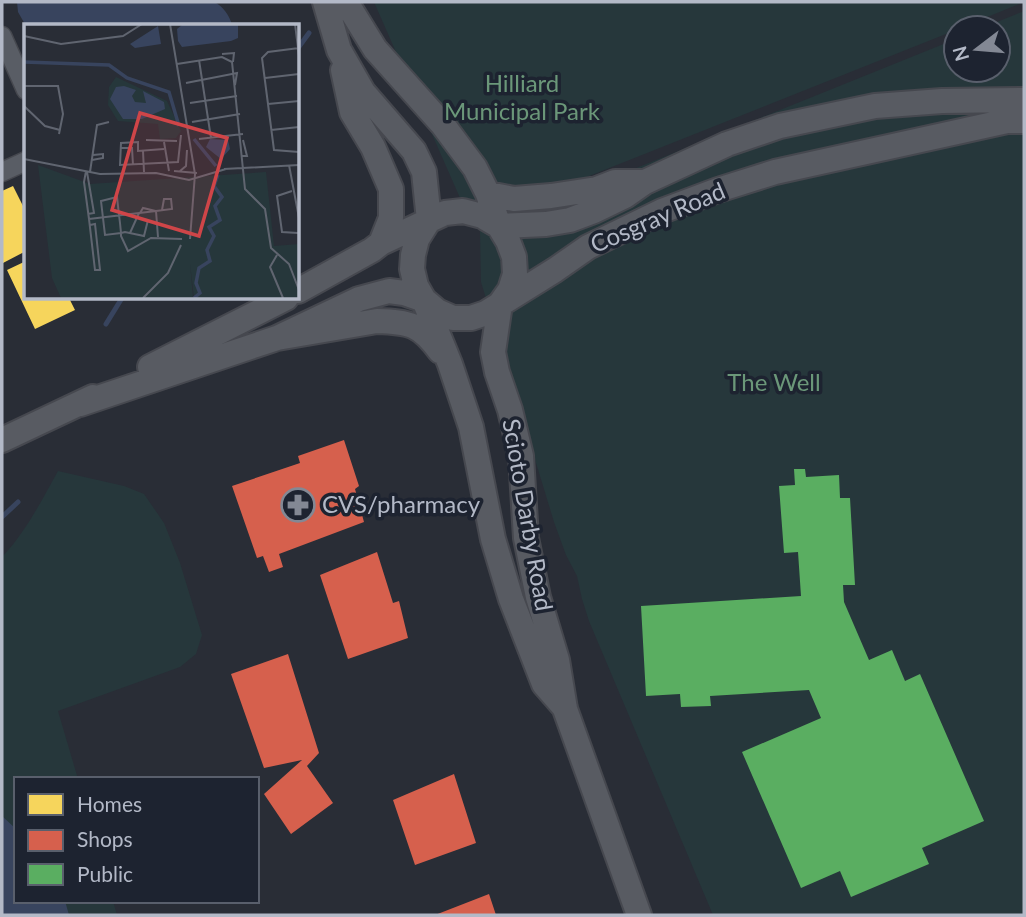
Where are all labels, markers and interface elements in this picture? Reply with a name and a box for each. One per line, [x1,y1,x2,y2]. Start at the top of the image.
north arrow [942,14,1012,84]
inset map [24,24,299,299]
text: N [947,44,973,64]
park label: Hilliard Municipal Park [444,68,601,125]
street label: Cosgray Road [586,175,729,258]
park label: The Well [727,367,821,396]
street label: Scioto Darby Road [497,416,560,613]
pharmacy icon: CVS/pharmacy [279,486,317,524]
place label: CVS/pharmacy [322,489,481,518]
legend [14,777,259,903]
text: Homes [77,791,142,816]
text: Shops [77,826,133,851]
text: Public [77,861,133,886]

